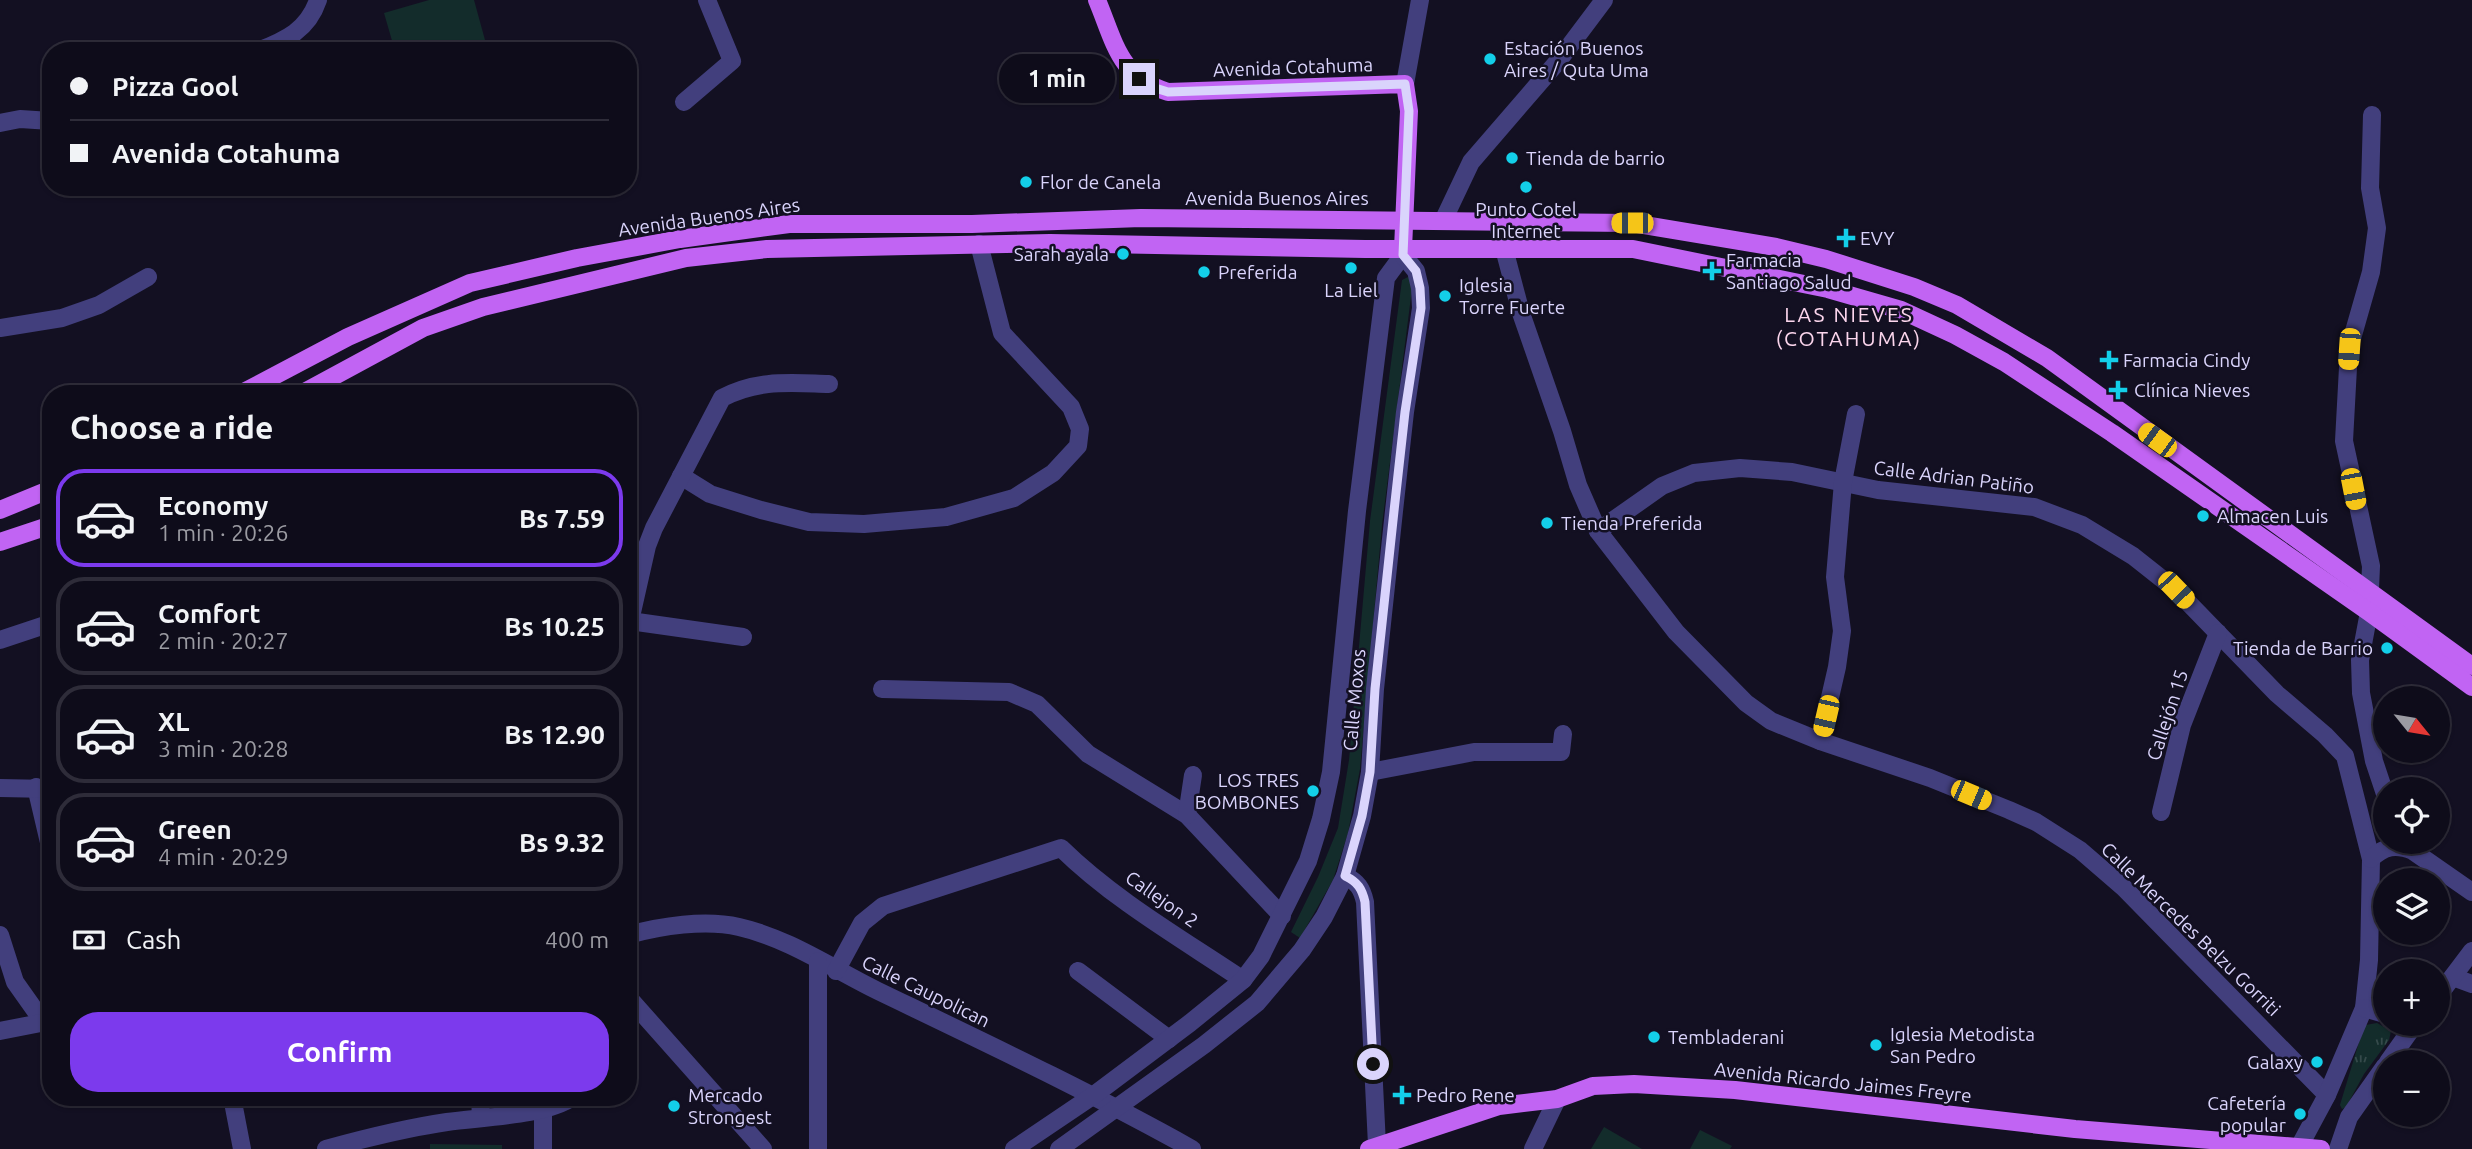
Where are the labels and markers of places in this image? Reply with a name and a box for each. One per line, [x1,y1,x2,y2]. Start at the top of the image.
place label: Estación Buenos Aires / Quta Uma [1504,37,1649,81]
marker: Estación Buenos Aires / Quta Uma [1482,51,1498,67]
place label: Tienda de barrio [1526,147,1665,169]
marker: Tienda de barrio [1504,150,1520,166]
place label: Flor de Canela [1040,171,1161,193]
marker: Flor de Canela [1018,174,1034,190]
marker: Punto Cotel Internet [1518,179,1534,195]
place label: Punto Cotel Internet [1475,198,1577,242]
place label: EVY [1860,227,1894,249]
marker: EVY [1838,230,1854,246]
place label: Sarah ayala [1014,243,1109,265]
marker: Sarah ayala [1115,246,1131,262]
place label: Farmacia Santiago Salud [1726,249,1852,293]
marker: La Liel [1343,260,1359,276]
place label: Preferida [1218,261,1297,283]
marker: Farmacia Santiago Salud [1704,263,1720,279]
marker: Preferida [1196,264,1212,280]
place label: Iglesia Torre Fuerte [1459,274,1565,318]
place label: La Liel [1324,279,1378,301]
marker: Iglesia Torre Fuerte [1437,288,1453,304]
place label: Farmacia Cindy [2123,349,2250,371]
marker: Farmacia Cindy [2101,352,2117,368]
place label: Clínica Nieves [2134,379,2250,401]
marker: Clínica Nieves [2108,380,2128,400]
place label: Almacen Luis [2217,505,2328,527]
marker: Almacen Luis [2195,508,2211,524]
place label: Tienda Preferida [1561,512,1703,534]
marker: Tienda Preferida [1539,515,1555,531]
place label: Tienda de Barrio [2233,637,2373,659]
marker: Tienda de Barrio [2379,640,2395,656]
place label: LOS TRES BOMBONES [1195,769,1299,813]
marker: LOS TRES BOMBONES [1305,783,1321,799]
place label: Iglesia Metodista San Pedro [1890,1023,2035,1067]
place label: Tembladerani [1668,1026,1784,1048]
marker: Tembladerani [1646,1029,1662,1045]
marker: Iglesia Metodista San Pedro [1868,1037,1884,1053]
place label: Galaxy [2247,1051,2303,1073]
marker: Galaxy [2309,1054,2325,1070]
place label: Mercado Strongest [688,1084,772,1128]
place label: Pedro Rene [1416,1084,1515,1106]
marker: Pedro Rene [1394,1087,1410,1103]
place label: Cafetería popular [2207,1092,2286,1136]
marker: Mercado Strongest [666,1098,682,1114]
marker: Cafetería popular [2292,1106,2308,1122]

